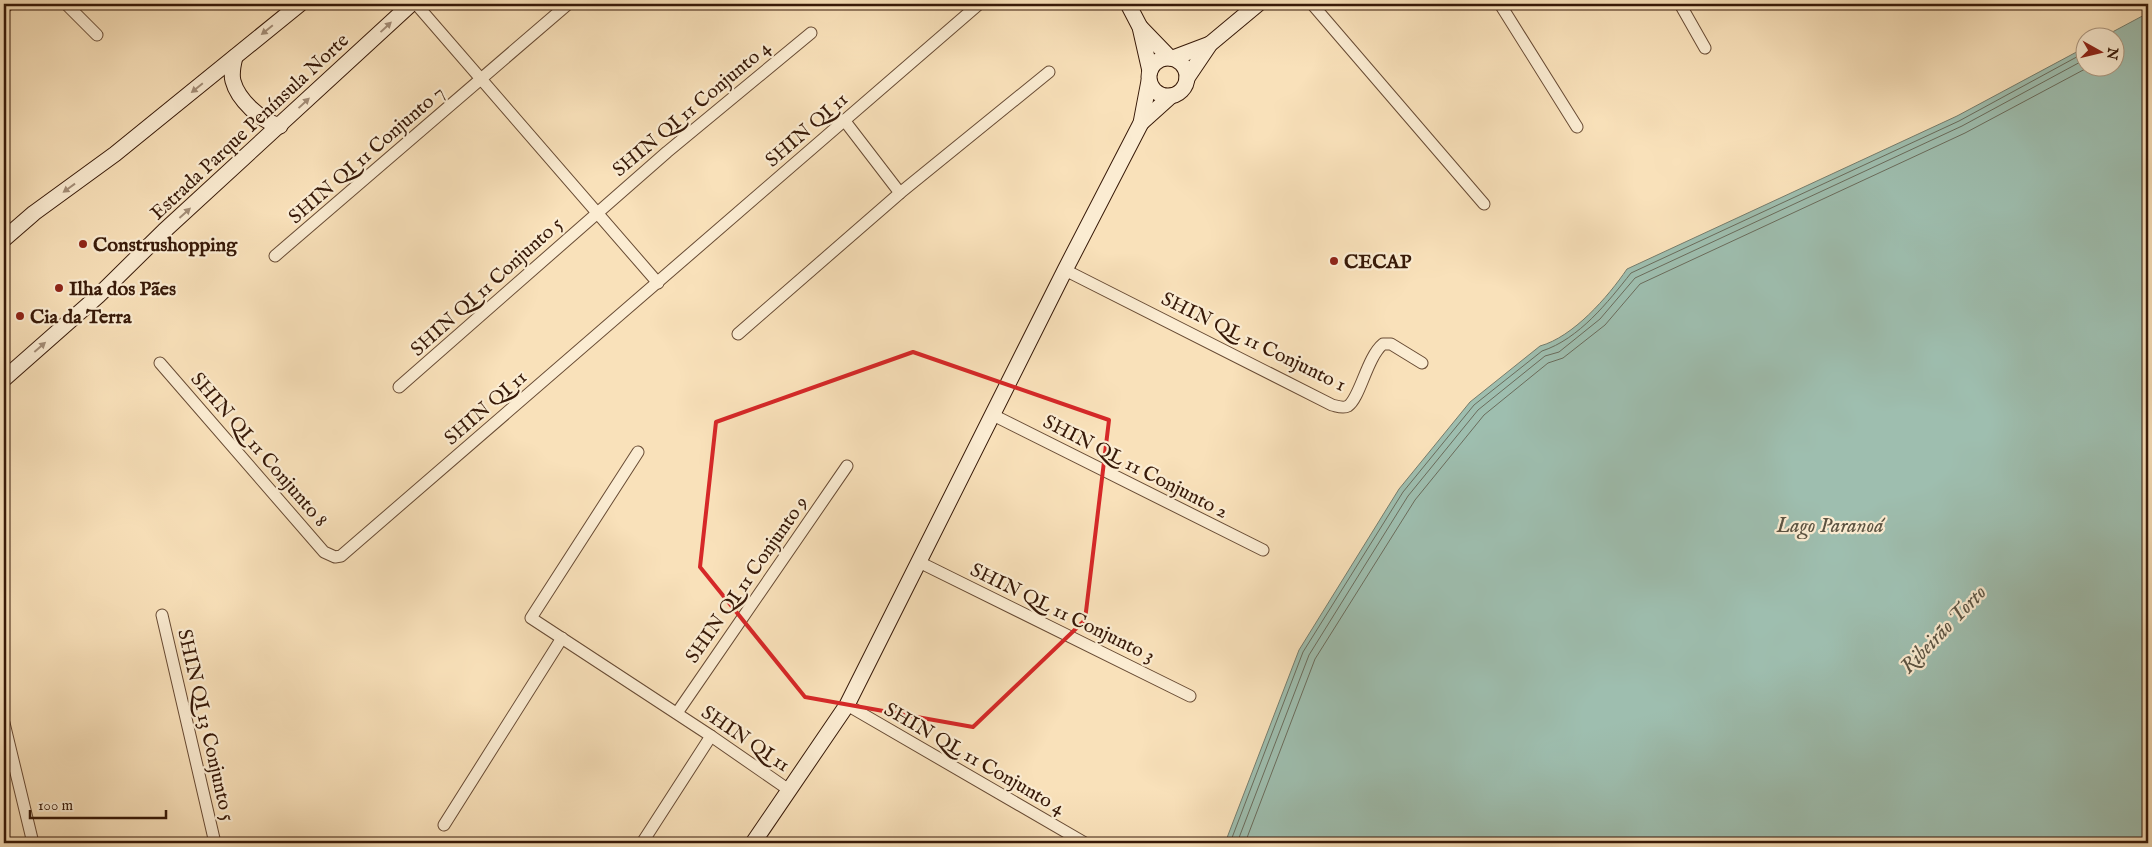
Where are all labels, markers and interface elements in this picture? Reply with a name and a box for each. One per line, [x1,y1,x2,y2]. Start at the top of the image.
one-way arrow [380,21,392,33]
one-way arrow [261,25,274,36]
street label: Estrada Parque Península Norte [145,28,355,226]
north arrow [2074,28,2124,78]
street label: SHIN QI 11 Conjunto 4 [608,35,776,183]
text: N [2102,45,2122,61]
street label: SHIN QI 11 Conjunto 7 [284,81,450,230]
one-way arrow [191,82,204,93]
street label: SHIN QI 11 [760,87,854,173]
one-way arrow [298,97,310,109]
one-way arrow [62,183,76,193]
one-way arrow [178,207,190,219]
street label: SHIN QI 11 Conjunto 5 [406,212,568,362]
place label: Construshopping [93,233,238,258]
marker: Construshopping [77,238,89,250]
place label: CECAP [1344,250,1412,275]
marker: CECAP [1328,255,1340,267]
place label: Ilha dos Pães [69,277,176,302]
marker: Ilha dos Pães [53,282,65,294]
street label: SHIN QL 11 Conjunto 1 [1157,287,1350,398]
place label: Cia da Terra [30,305,132,330]
marker: Cia da Terra [14,310,26,322]
one-way arrow [34,341,46,353]
street label: SHIN QI 11 [439,365,533,451]
street label: SHIN QI 11 Conjunto 8 [185,367,333,533]
street label: SHIN QL 11 Conjunto 2 [1039,410,1232,525]
street label: SHIN QI 11 Conjunto 9 [680,492,814,668]
water label: Lago Paranoá [1776,513,1886,540]
street label: SHIN QL 11 Conjunto 3 [966,558,1159,669]
water label: Ribeirão Torto [1895,580,1993,680]
street label: SHIN QI 13 Conjunto 5 [171,627,240,824]
street label: SHIN QL 11 Conjunto 4 [879,697,1069,821]
street label: SHIN QI 11 [696,700,794,778]
scale bar [30,787,166,819]
text: 100 m [38,796,74,815]

